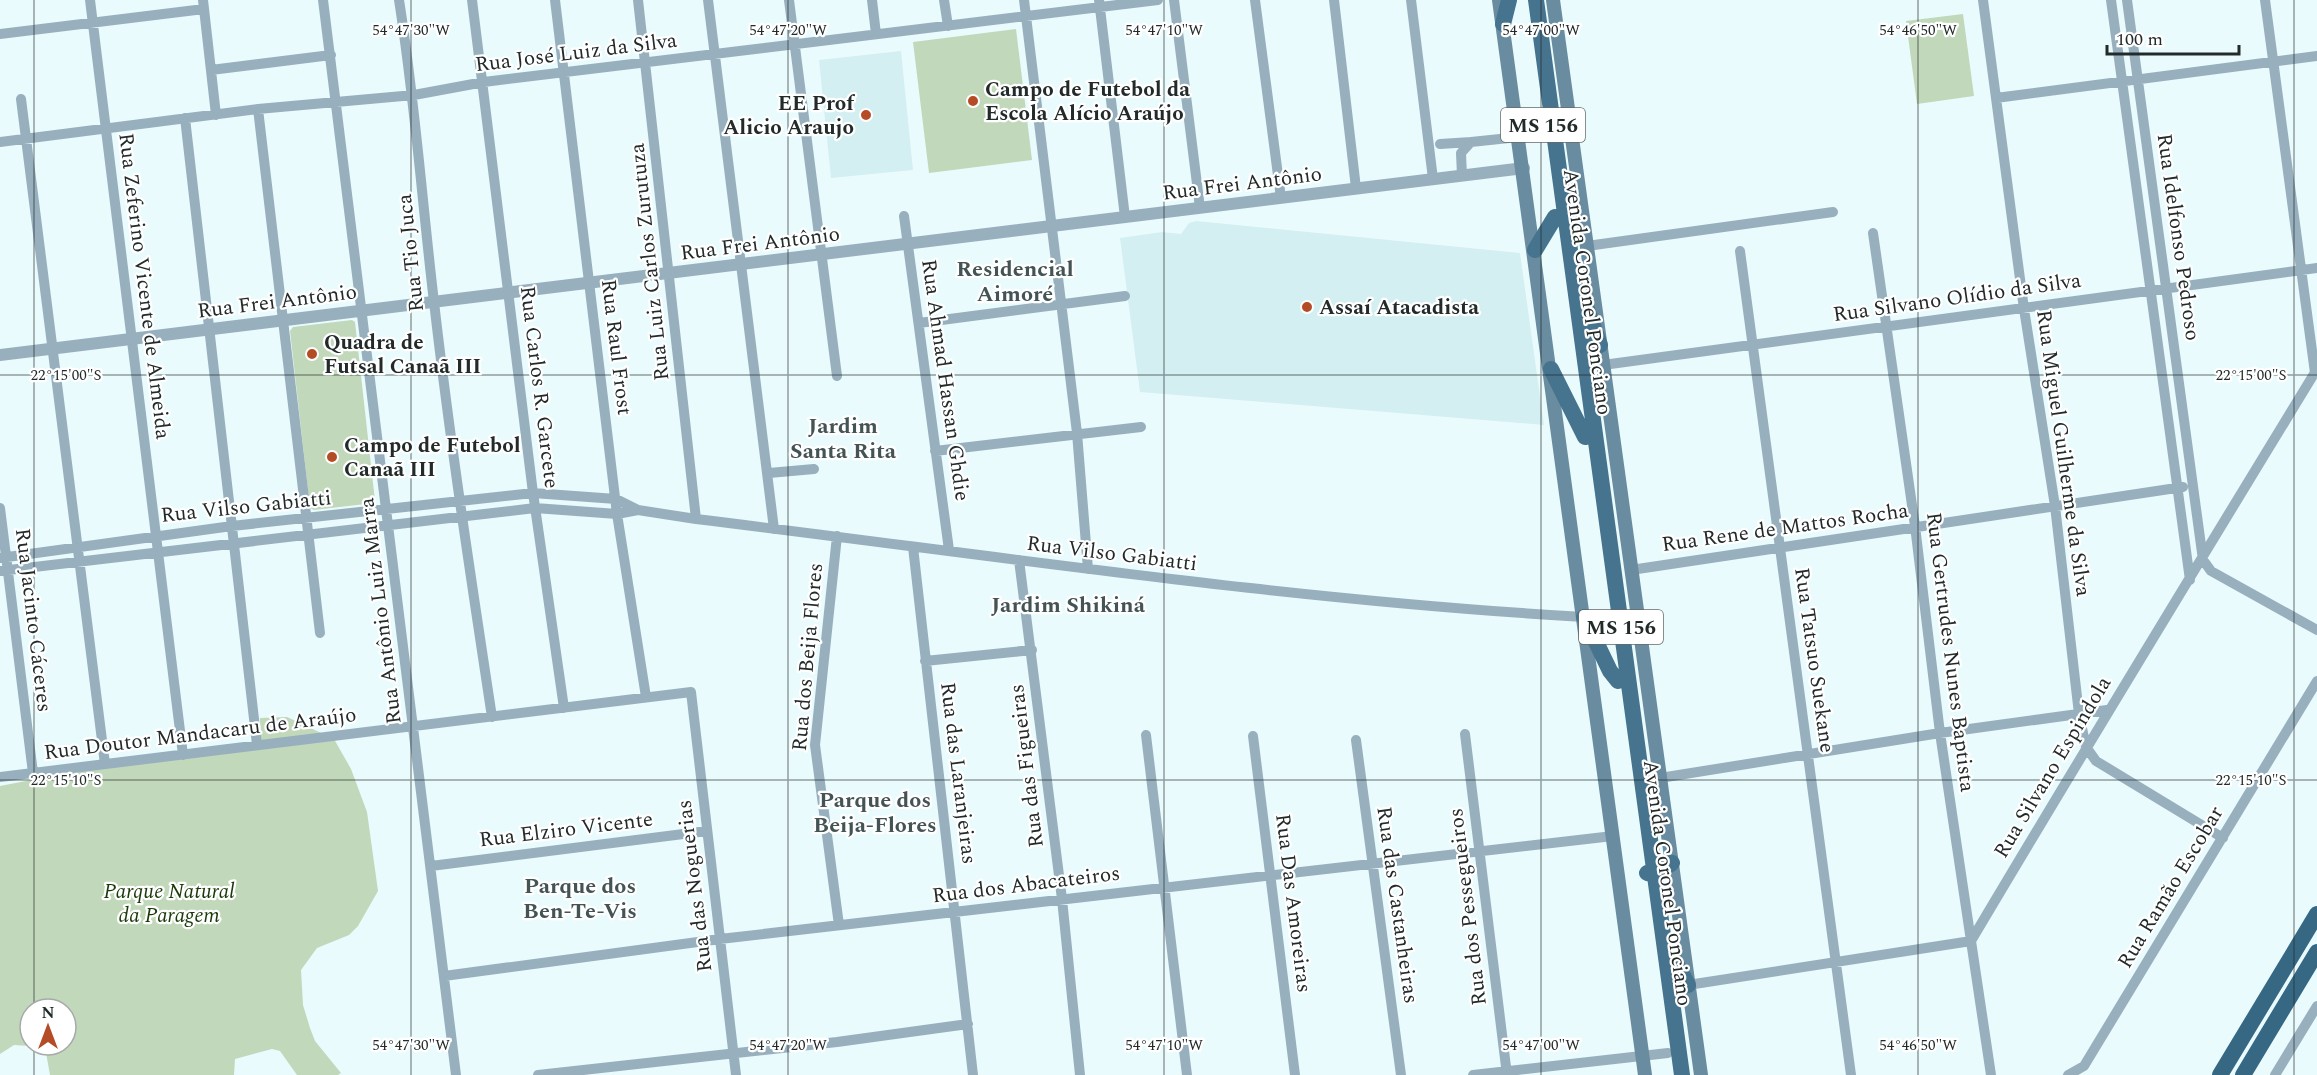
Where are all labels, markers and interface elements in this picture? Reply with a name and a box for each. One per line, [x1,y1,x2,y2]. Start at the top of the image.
scale bar [2107,18,2239,56]
text: 54°47'30"W [372,19,450,42]
text: 54°47'20"W [749,19,827,42]
text: 54°47'10"W [1125,19,1203,42]
text: 54°47'00"W [1502,19,1580,42]
text: 54°46'50"W [1879,19,1957,42]
street label: Rua José Luiz da Silva [473,25,680,81]
text: 100 m [2116,26,2163,53]
place label: Campo de Futebol da Escola Alício Araújo [985,74,1190,130]
place label: EE Prof Alicio Araujo [723,88,855,144]
marker: Campo de Futebol da Escola Alício Araújo [966,94,980,108]
marker: EE Prof Alicio Araujo [859,108,873,122]
road number: MS 156 [1501,108,1585,142]
street label: Rua Zeferino Vicente de Almeida [109,131,179,442]
street label: Rua Idelfonso Pedroso [2148,132,2208,343]
street label: Rua Luiz Carlos Zurutuza [622,141,678,382]
street label: Rua Frei Antônio [1160,158,1324,210]
street label: Avenida Coronel Ponciano [1554,167,1620,417]
street label: Rua Tio Juca [389,192,433,314]
street label: Rua Frei Antônio [678,218,842,270]
district label: Residencial Aimoré [956,253,1074,311]
street label: Rua Ahmad Hassan Ghdie [912,257,978,503]
street label: Rua Silvano Olídio da Silva [1831,265,2084,331]
street label: Rua Frei Antônio [195,276,359,328]
street label: Rua Raul Frost [592,277,640,417]
street label: Rua Carlos R. Garcete [511,284,567,490]
place label: Assaí Atacadista [1319,292,1479,324]
marker: Assaí Atacadista [1300,300,1314,314]
street label: Rua Miguel Guilherme da Silva [2027,308,2099,599]
place label: Quadra de Futsal Canaã III [324,327,481,383]
marker: Quadra de Futsal Canaã III [305,347,319,361]
text: 22°15'00"S [31,364,102,387]
text: 22°15'00"S [2216,364,2287,387]
district label: Jardim Santa Rita [790,410,897,468]
place label: Campo de Futebol Canaã III [344,430,521,486]
marker: Campo de Futebol Canaã III [325,450,339,464]
street label: Rua Vilso Gabiatti [159,482,333,532]
street label: Rua Antônio Luiz Marra [351,495,411,726]
street label: Rua Rene de Mattos Rocha [1660,495,1911,561]
street label: Rua Gertrudes Nunes Baptista [1917,510,1983,795]
street label: Rua Jacinto Cáceres [6,526,60,714]
street label: Rua Vilso Gabiatti [1025,528,1199,580]
street label: Rua dos Beija Flores [784,562,832,753]
street label: Rua Tatsuo Suekane [1785,565,1843,755]
district label: Jardim Shikiná [991,589,1146,622]
road number: MS 156 [1579,610,1663,644]
street label: Rua Silvano Espindola [1986,670,2120,865]
street label: Rua das Laranjeiras [931,680,985,866]
street label: Rua das Figueiras [1001,682,1053,850]
street label: Rua Doutor Mandacaru de Araújo [42,699,358,769]
street label: Avenida Coronel Ponciano [1634,758,1700,1008]
text: 22°15'10"S [31,769,102,792]
text: 22°15'10"S [2216,769,2287,792]
district label: Parque dos Beija-Flores [813,784,937,842]
street label: Rua das Noguerias [669,798,721,974]
street label: Rua Ramão Escobar [2110,800,2232,975]
street label: Rua Elziro Vicente [477,803,655,857]
street label: Rua das Castanheiras [1367,805,1427,1006]
street label: Rua dos Pessegueiros [1440,806,1496,1007]
street label: Rua Das Amoreiras [1266,812,1320,994]
street label: Rua dos Abacateiros [930,858,1122,912]
district label: Parque dos Ben-Te-Vis [523,870,637,928]
park label: Parque Natural da Paragem [103,876,235,932]
north arrow [18,997,78,1057]
text: N [41,1001,55,1025]
text: 54°47'30"W [372,1034,450,1057]
text: 54°47'20"W [749,1034,827,1057]
text: 54°47'10"W [1125,1034,1203,1057]
text: 54°47'00"W [1502,1034,1580,1057]
text: 54°46'50"W [1879,1034,1957,1057]

